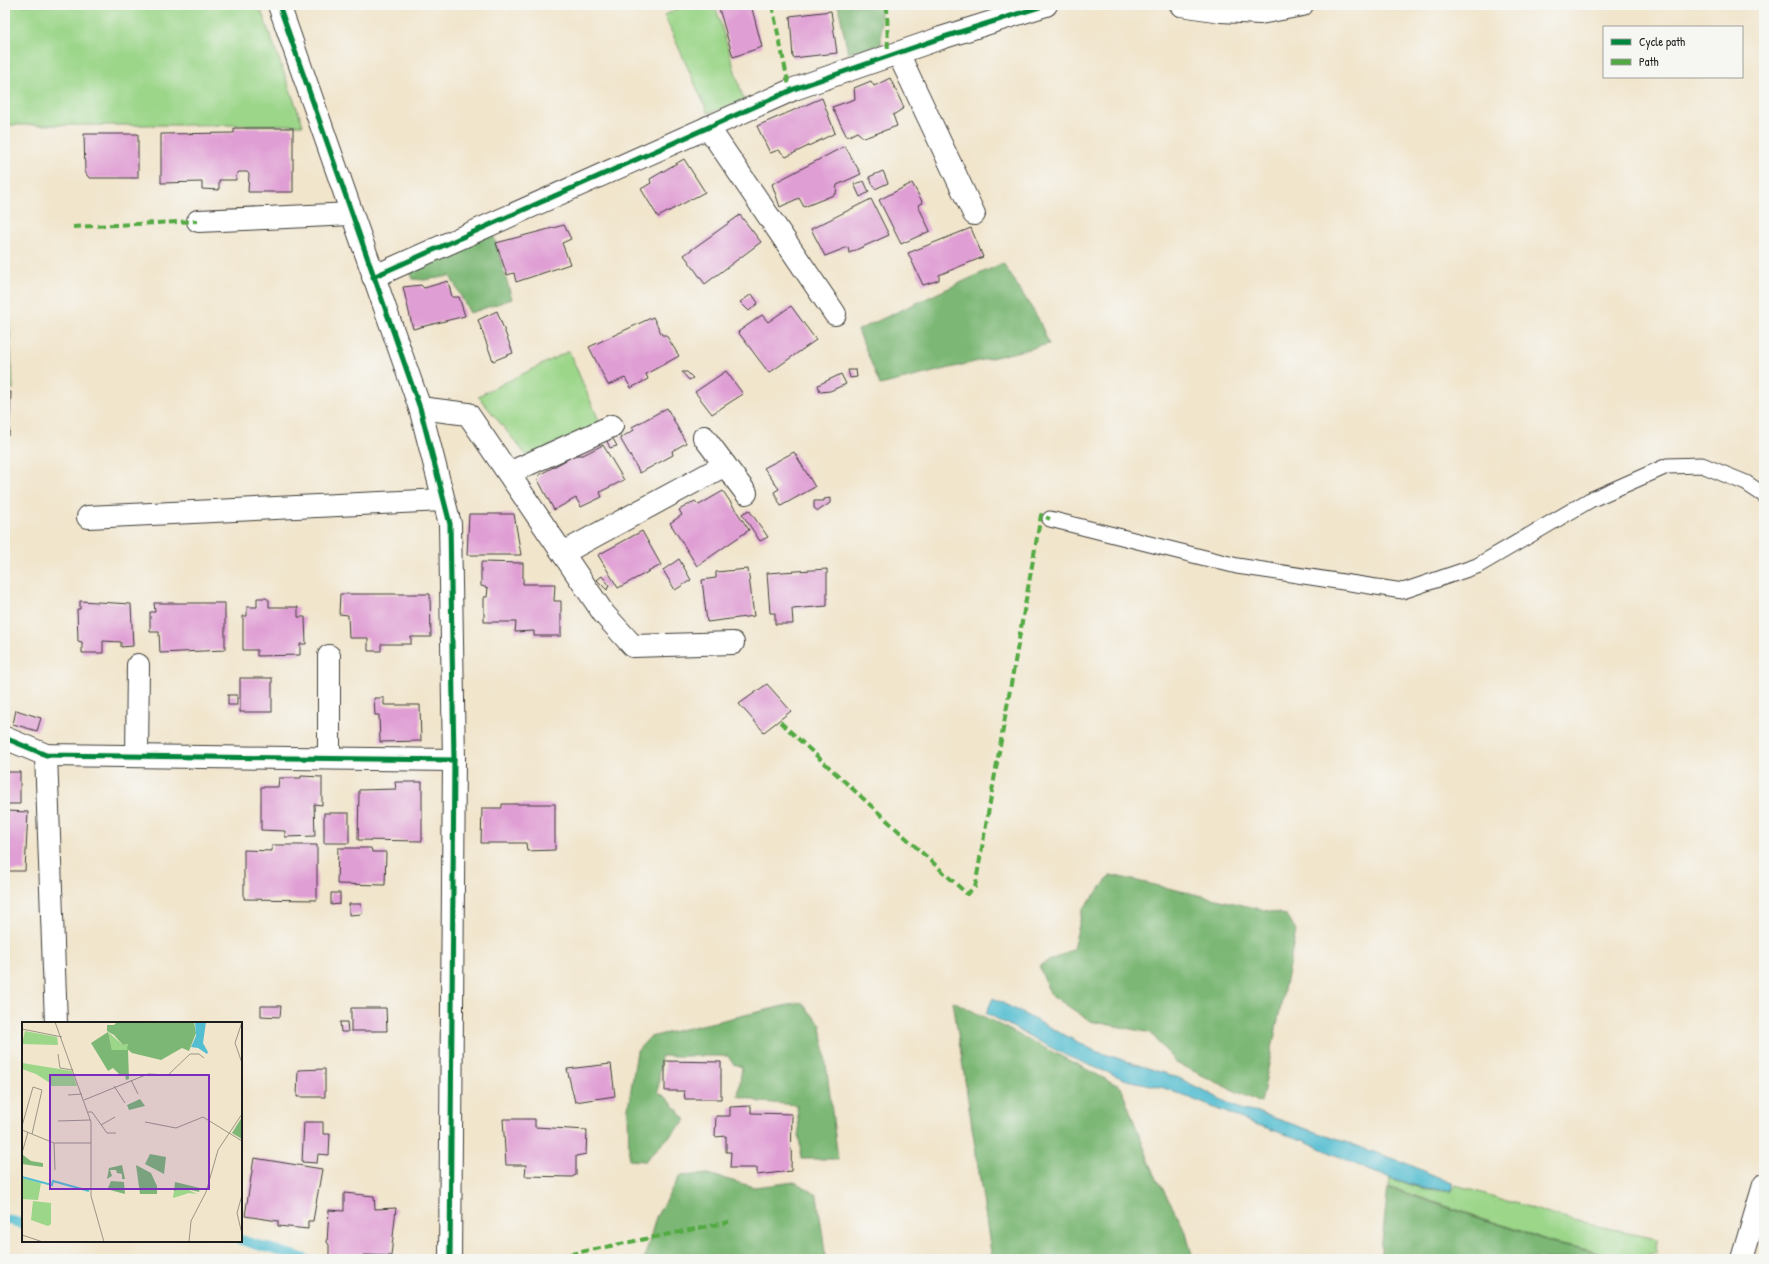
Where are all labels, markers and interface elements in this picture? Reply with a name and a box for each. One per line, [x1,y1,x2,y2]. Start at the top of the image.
legend [1603,26,1743,78]
text: Cycle path [1639,33,1685,50]
text: Path [1639,53,1659,70]
inset map [22,1022,242,1242]

